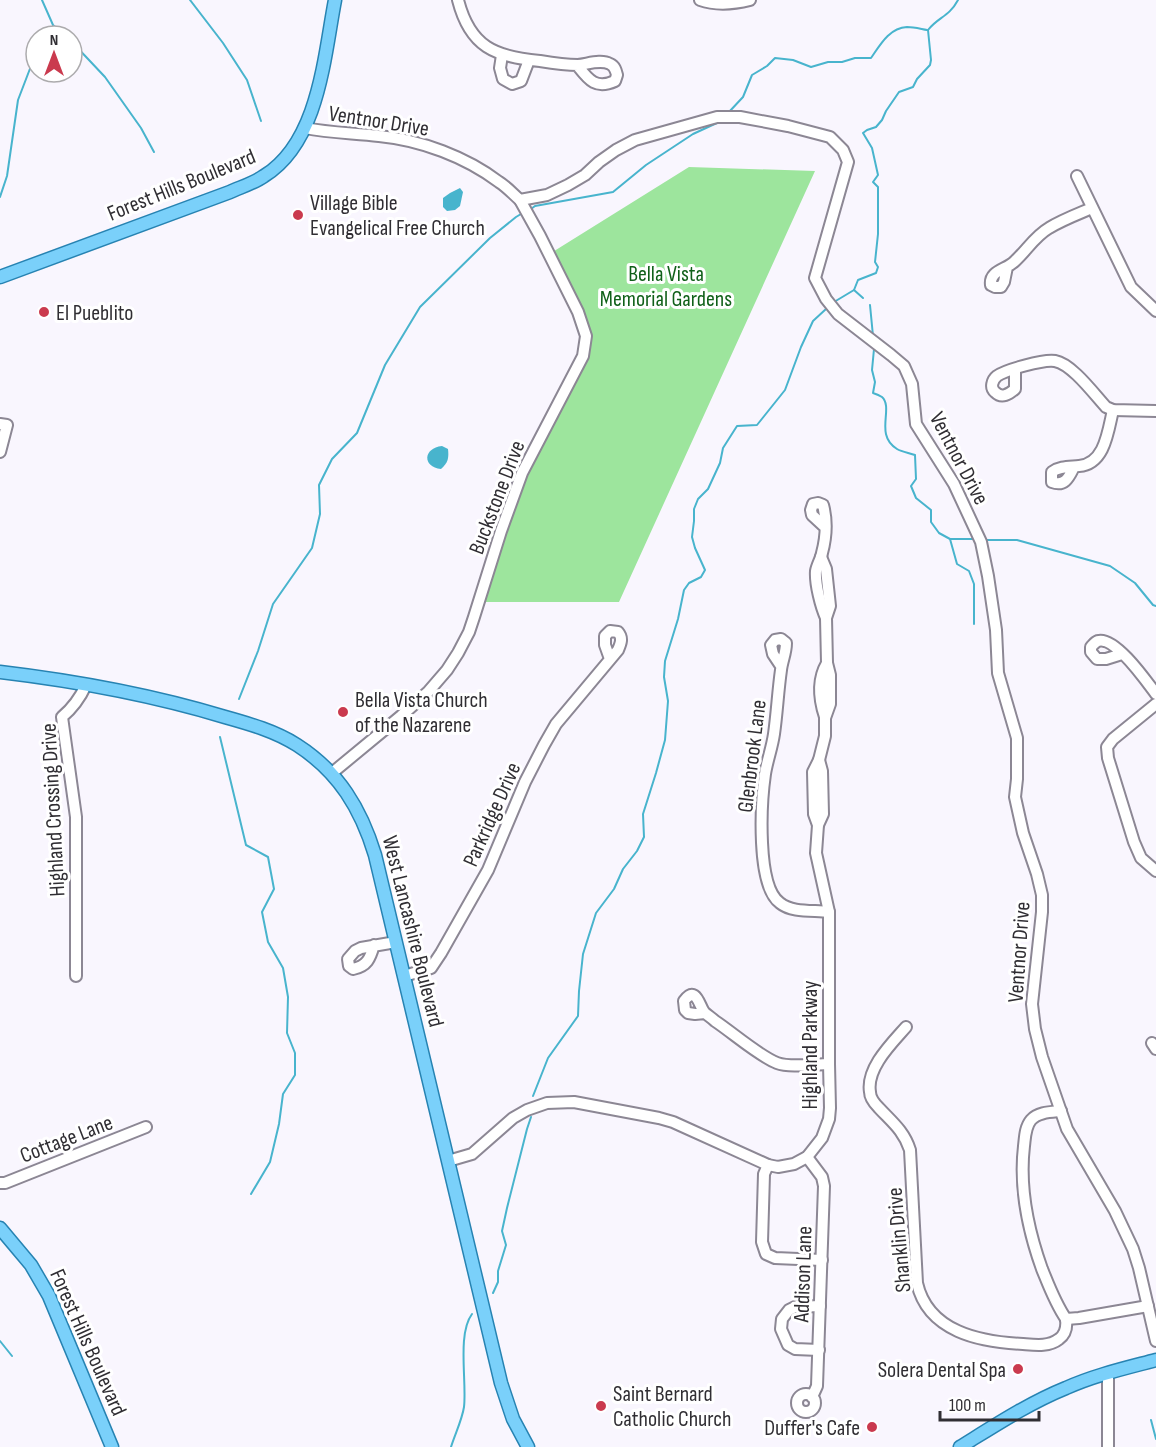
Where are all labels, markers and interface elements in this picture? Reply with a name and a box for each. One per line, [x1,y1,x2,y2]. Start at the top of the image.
north arrow [24,24,84,84]
text: N [50,31,58,50]
street label: Ventnor Drive [327,100,431,143]
street label: Forest Hills Boulevard [103,143,260,227]
place label: Village Bible Evangelical Free Church [310,190,485,242]
marker: Village Bible Evangelical Free Church [291,208,305,222]
park label: Bella Vista Memorial Gardens [600,261,732,313]
place label: El Pueblito [56,300,133,327]
marker: El Pueblito [37,305,51,319]
street label: Ventnor Drive [923,408,994,510]
street label: Buckstone Drive [463,437,531,558]
place label: Bella Vista Church of the Nazarene [355,687,488,739]
street label: Glenbrook Lane [732,698,773,814]
marker: Bella Vista Church of the Nazarene [336,705,350,719]
street label: Highland Crossing Drive [35,723,72,897]
street label: Parkridge Drive [457,758,527,871]
street label: West Lancashire Boulevard [376,833,449,1030]
street label: Ventnor Drive [1003,901,1036,1003]
street label: Highland Parkway [797,980,824,1110]
street label: Cottage Lane [16,1109,117,1169]
street label: Shanklin Drive [881,1186,918,1293]
street label: Addison Lane [788,1225,819,1324]
street label: Forest Hills Boulevard [43,1265,132,1420]
place label: Solera Dental Spa [878,1357,1006,1384]
marker: Solera Dental Spa [1011,1362,1025,1376]
place label: Saint Bernard Catholic Church [613,1381,731,1433]
scale bar [940,1384,1039,1422]
text: 100 m [949,1395,986,1416]
marker: Saint Bernard Catholic Church [594,1399,608,1413]
place label: Duffer's Cafe [764,1415,860,1442]
marker: Duffer's Cafe [865,1420,879,1434]

